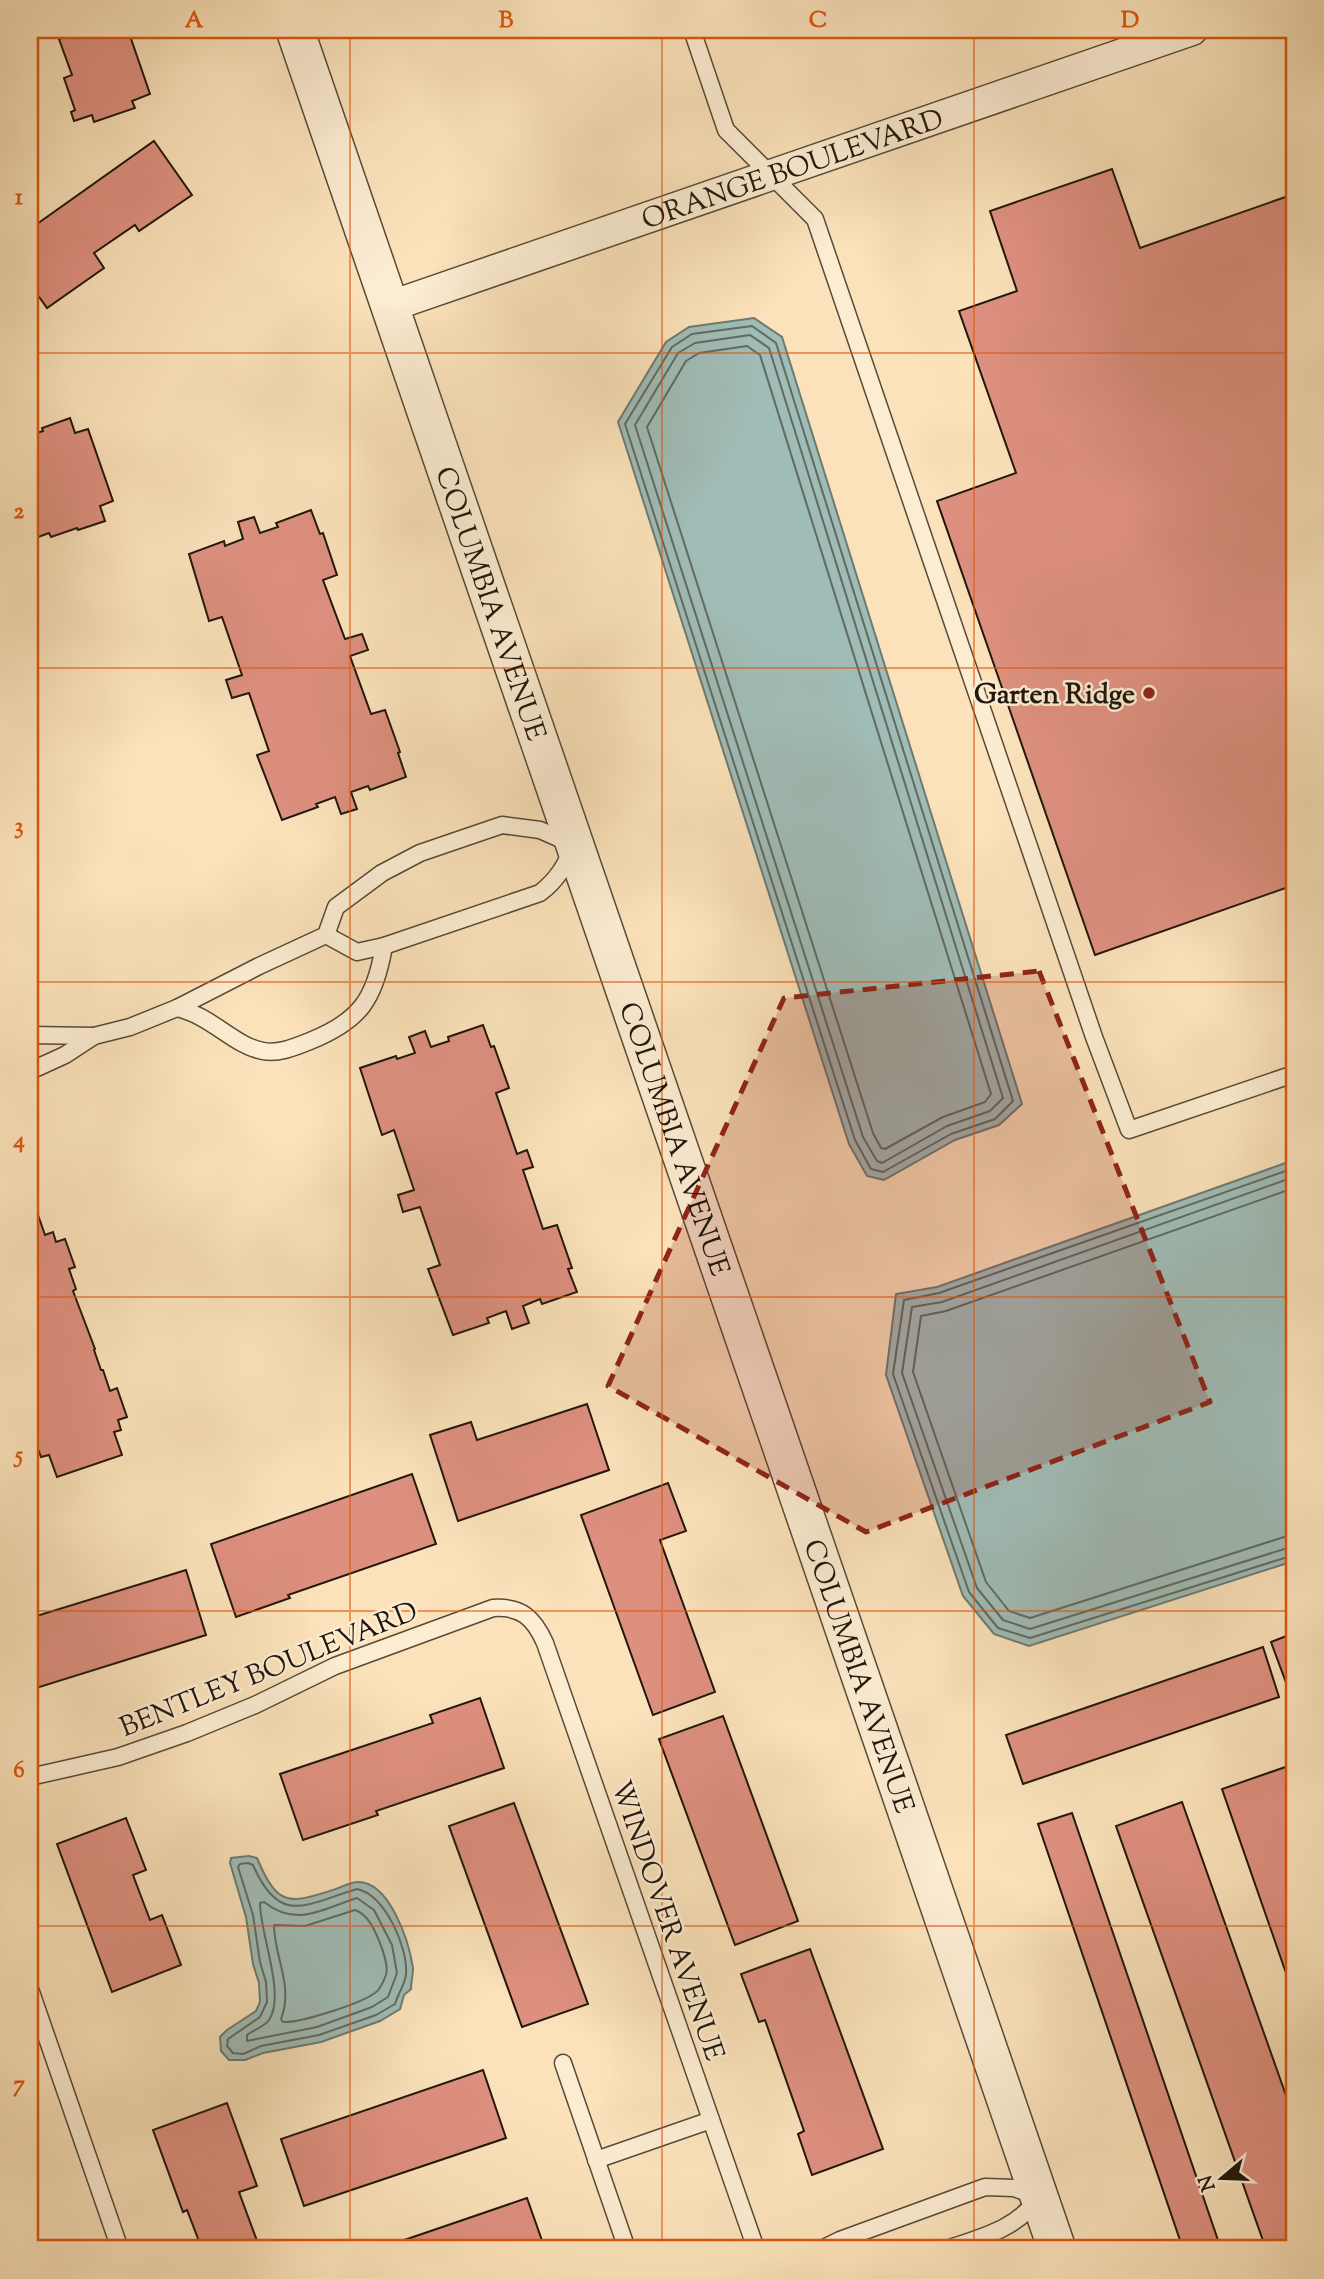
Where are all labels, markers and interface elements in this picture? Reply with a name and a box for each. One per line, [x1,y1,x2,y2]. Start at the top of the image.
text: A [185,5,204,38]
text: B [499,5,514,38]
text: C [809,5,827,38]
text: D [1121,5,1139,38]
street label: ORANGE BOULEVARD [637,100,949,241]
text: 1 [15,182,23,215]
street label: COLUMBIA AVENUE [423,462,555,746]
text: 2 [14,496,25,529]
place label: Garten Ridge [974,676,1135,716]
marker: Garten Ridge [1141,685,1157,701]
text: 3 [14,811,24,844]
street label: COLUMBIA AVENUE [607,997,738,1282]
text: 4 [12,1125,25,1158]
text: 5 [13,1440,23,1473]
street label: COLUMBIA AVENUE [792,1534,923,1819]
street label: BENTLEY BOULEVARD [114,1593,424,1749]
text: 6 [13,1755,25,1788]
street label: WINDOVER AVENUE [599,1775,733,2067]
text: 7 [13,2069,25,2102]
north arrow [1188,2142,1258,2212]
text: N [1193,2171,1224,2194]

